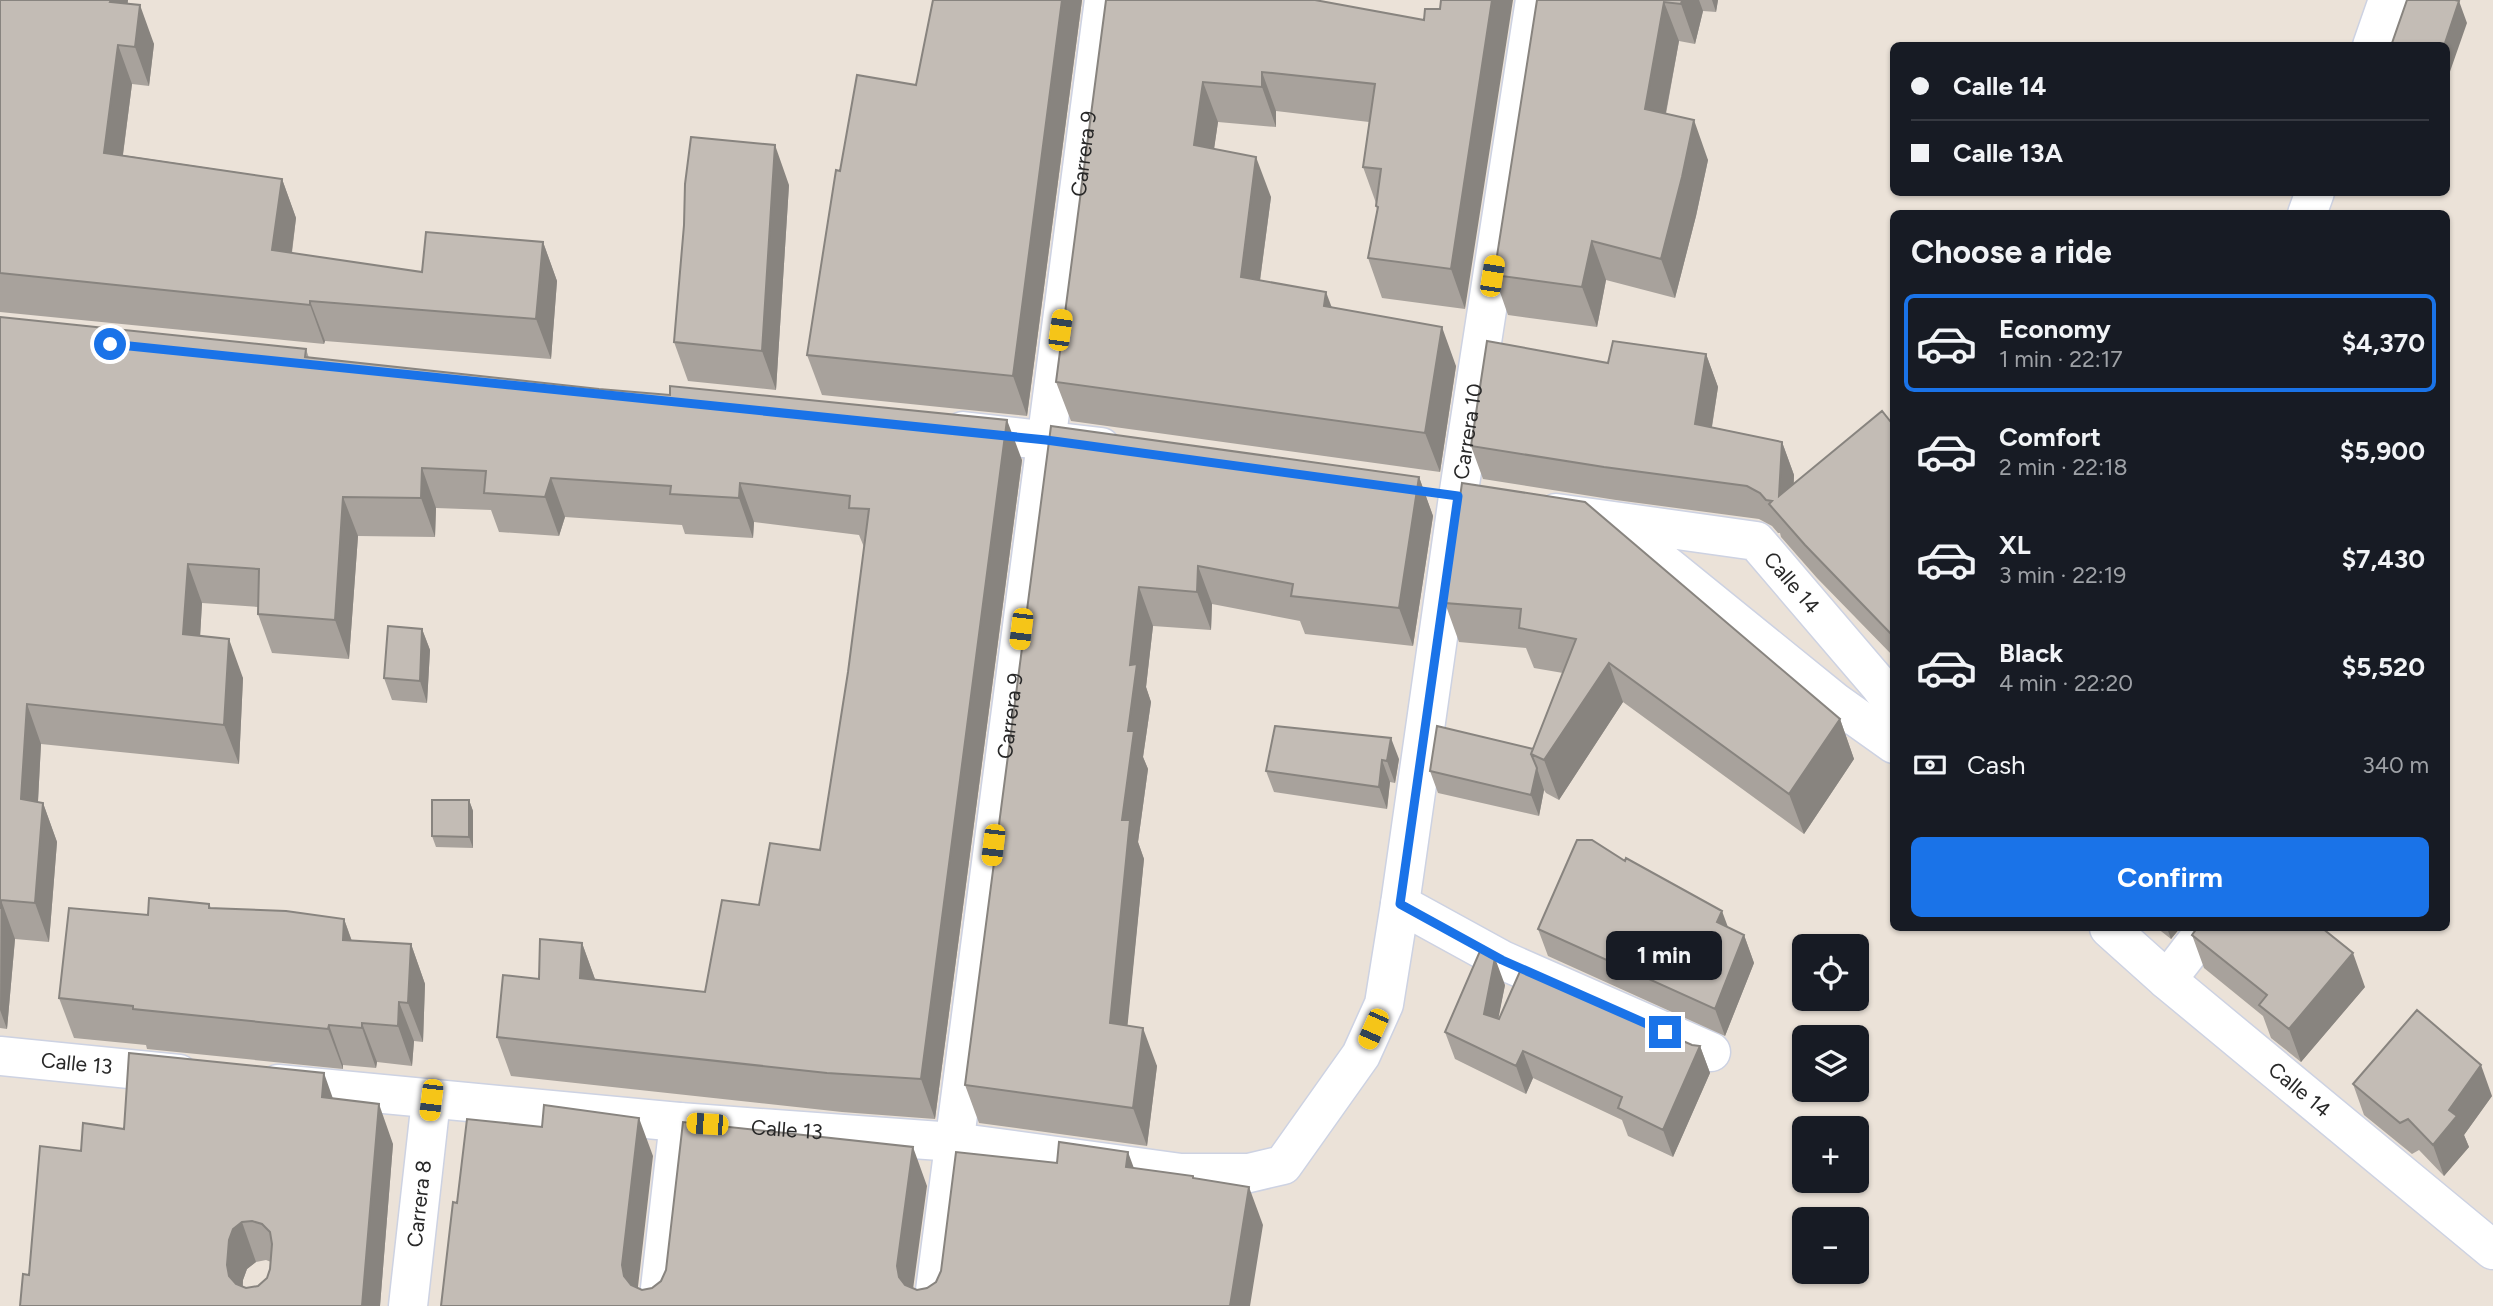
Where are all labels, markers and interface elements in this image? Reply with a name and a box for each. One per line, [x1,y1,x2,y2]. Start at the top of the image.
text: Calle 14 [1953,70,2047,102]
street label: Carrera 9 [1065,109,1101,198]
text: Calle 13A [1953,137,2063,169]
text: Choose a ride [1911,233,2112,271]
car [1479,254,1506,298]
car [1047,308,1074,352]
icon: car [1915,312,1978,375]
text: Economy [1999,313,2111,345]
text: $4,370 [2342,327,2425,359]
route start [94,328,126,360]
text: 1 min · 22:17 [1999,345,2123,373]
street label: Carrera 10 [1448,382,1487,481]
icon: car [1915,420,1978,483]
text: Comfort [1999,421,2101,453]
text: $5,900 [2340,435,2425,467]
text: 2 min · 22:18 [1999,453,2128,481]
icon: car [1915,528,1978,591]
text: XL [1999,529,2031,561]
text: $7,430 [2342,543,2425,575]
street label: Calle 14 [1759,546,1826,619]
text: 3 min · 22:19 [1999,561,2126,589]
car [1009,607,1034,651]
icon: car [1915,636,1978,699]
text: Black [1999,637,2063,669]
text: $5,520 [2342,651,2425,683]
text: 4 min · 22:20 [1999,669,2133,697]
street label: Carrera 9 [992,671,1028,760]
icon: cash [1911,746,1949,784]
text: Cash [1967,749,2026,781]
text: 340 m [2362,751,2429,779]
car [981,823,1006,867]
button: Confirm [1911,837,2429,917]
callout: 1 min [1607,930,1723,979]
map controls [1792,934,1869,1284]
button: locate [1792,934,1869,1011]
text: 1 min [1637,941,1691,969]
car [1355,1006,1392,1052]
route end [1649,1016,1681,1048]
button: layers [1792,1025,1869,1102]
street label: Calle 13 [40,1047,114,1079]
street label: Calle 14 [2264,1056,2336,1122]
car [419,1078,444,1122]
car [686,1112,729,1136]
street label: Calle 13 [750,1114,824,1144]
button: + [1792,1116,1869,1193]
street label: Carrera 8 [402,1159,436,1248]
button: − [1792,1207,1869,1284]

